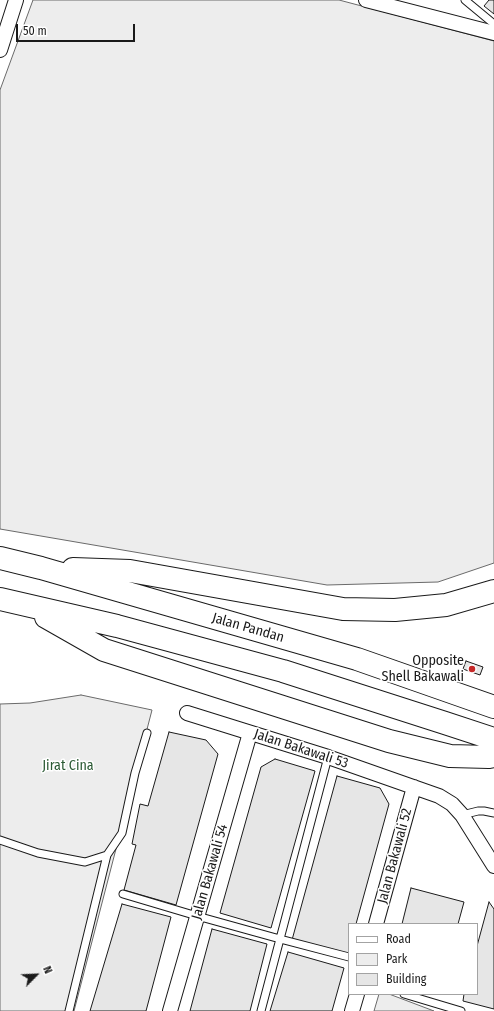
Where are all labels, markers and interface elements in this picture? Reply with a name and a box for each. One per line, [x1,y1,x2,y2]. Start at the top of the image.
scale bar [18,16,137,42]
text: 50 m [23,24,47,38]
street label: Jalan Pandan [210,610,286,646]
place label: Opposite Shell Bakawali [382,653,464,686]
marker: Opposite Shell Bakawali [467,664,477,674]
street label: Jalan Bakawali 53 [252,726,350,772]
park label: Jirat Cina [42,758,94,774]
street label: Jalan Bakawali 52 [374,806,416,906]
street label: Jalan Bakawali 54 [188,822,232,922]
legend [348,923,478,995]
text: Road [386,932,411,946]
text: Park [386,952,407,966]
north arrow [16,955,56,995]
text: N [40,964,55,976]
text: Building [386,972,426,986]

